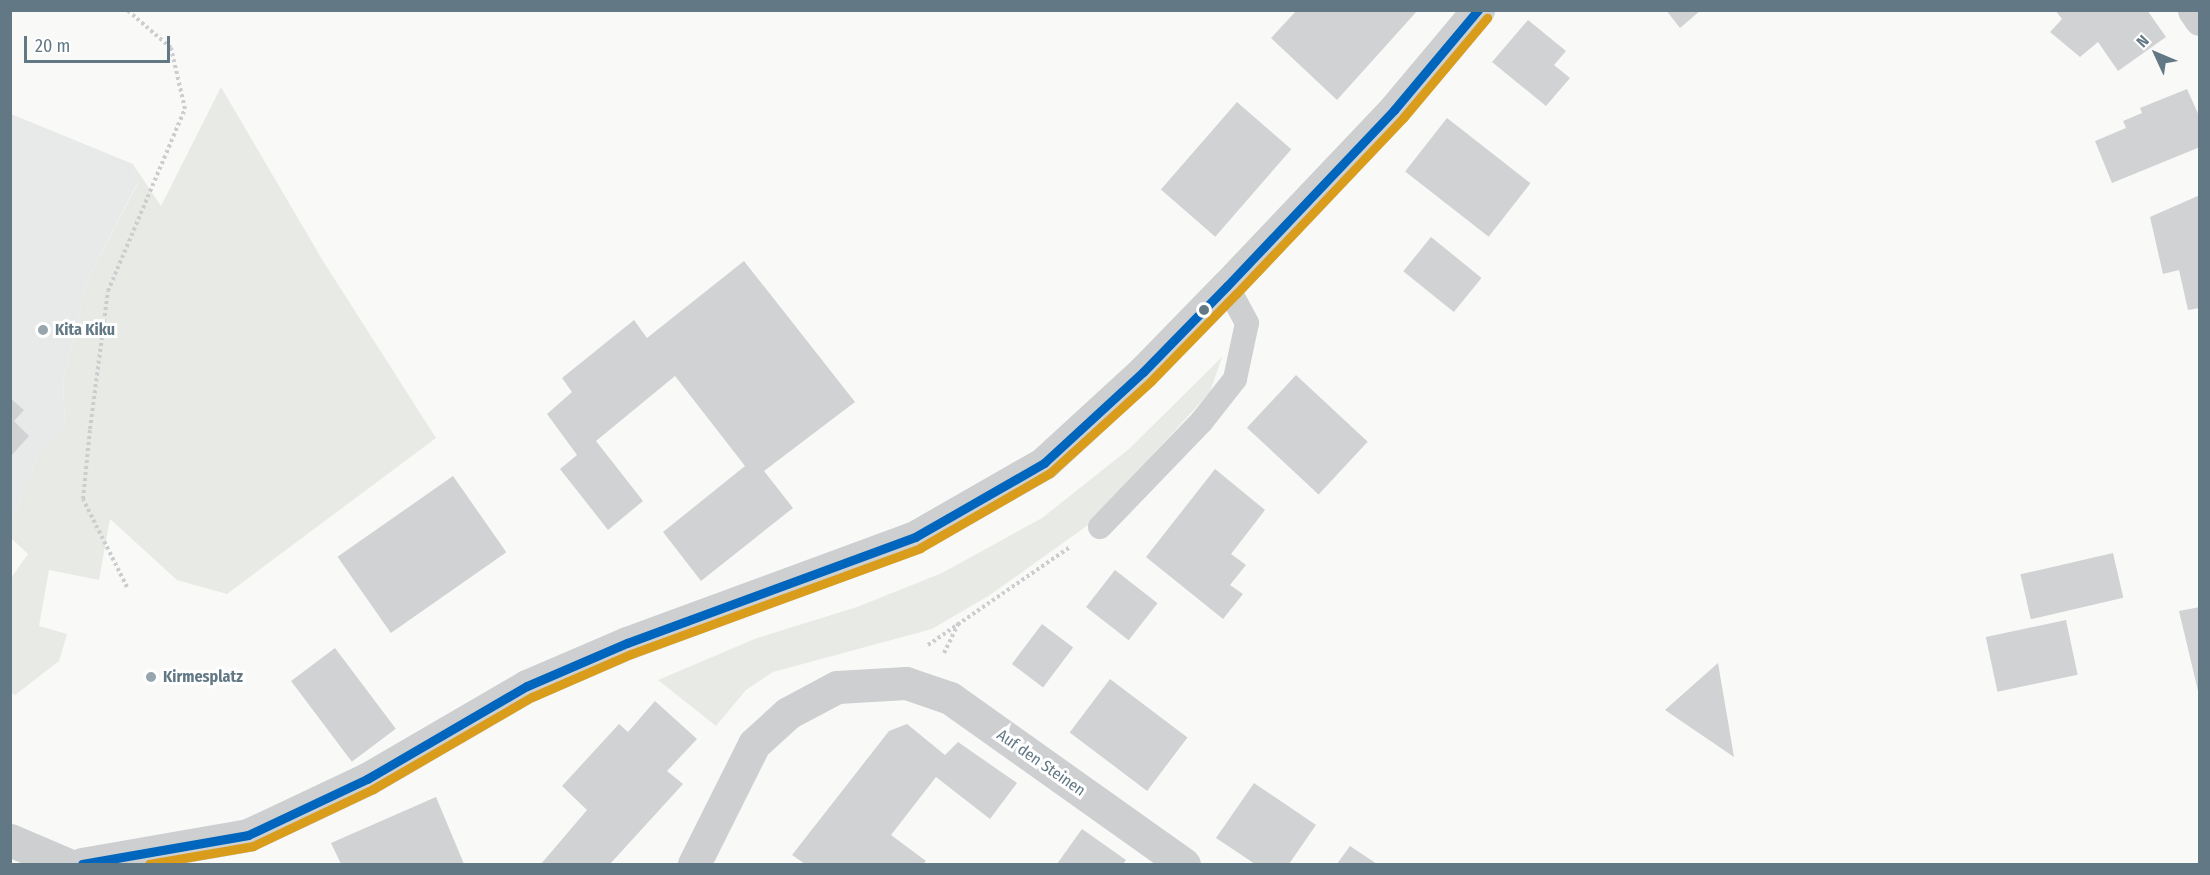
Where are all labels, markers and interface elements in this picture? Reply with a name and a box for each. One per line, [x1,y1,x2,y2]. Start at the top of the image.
scale bar [27,24,172,62]
north arrow [2126,24,2186,84]
text: N [2133,31,2153,51]
text: 20 m [35,35,70,57]
unlabelled marker [1198,304,1210,316]
place label: Kita Kiku [55,320,115,340]
marker: Kita Kiku [36,323,50,337]
place label: Kirmesplatz [163,667,243,687]
marker: Kirmesplatz [144,670,158,684]
street label: Auf den Steinen [993,725,1089,801]

